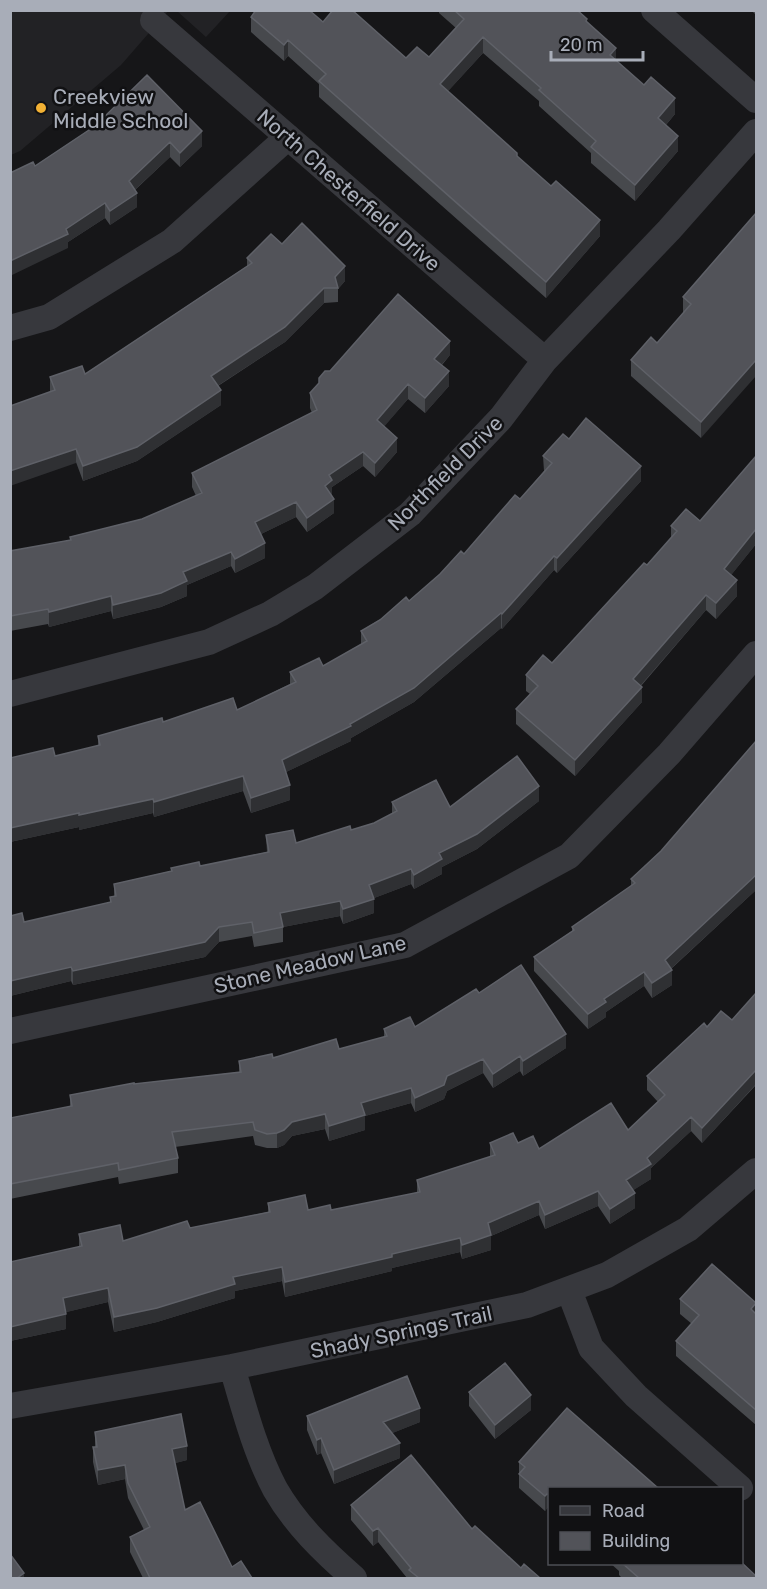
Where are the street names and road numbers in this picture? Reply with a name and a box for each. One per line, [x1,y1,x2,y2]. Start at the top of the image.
street label: North Chesterfield Drive [252,104,446,276]
street label: Northfield Drive [382,410,508,536]
street label: Stone Meadow Lane [211,930,409,998]
street label: Shady Springs Trail [308,1301,494,1363]

